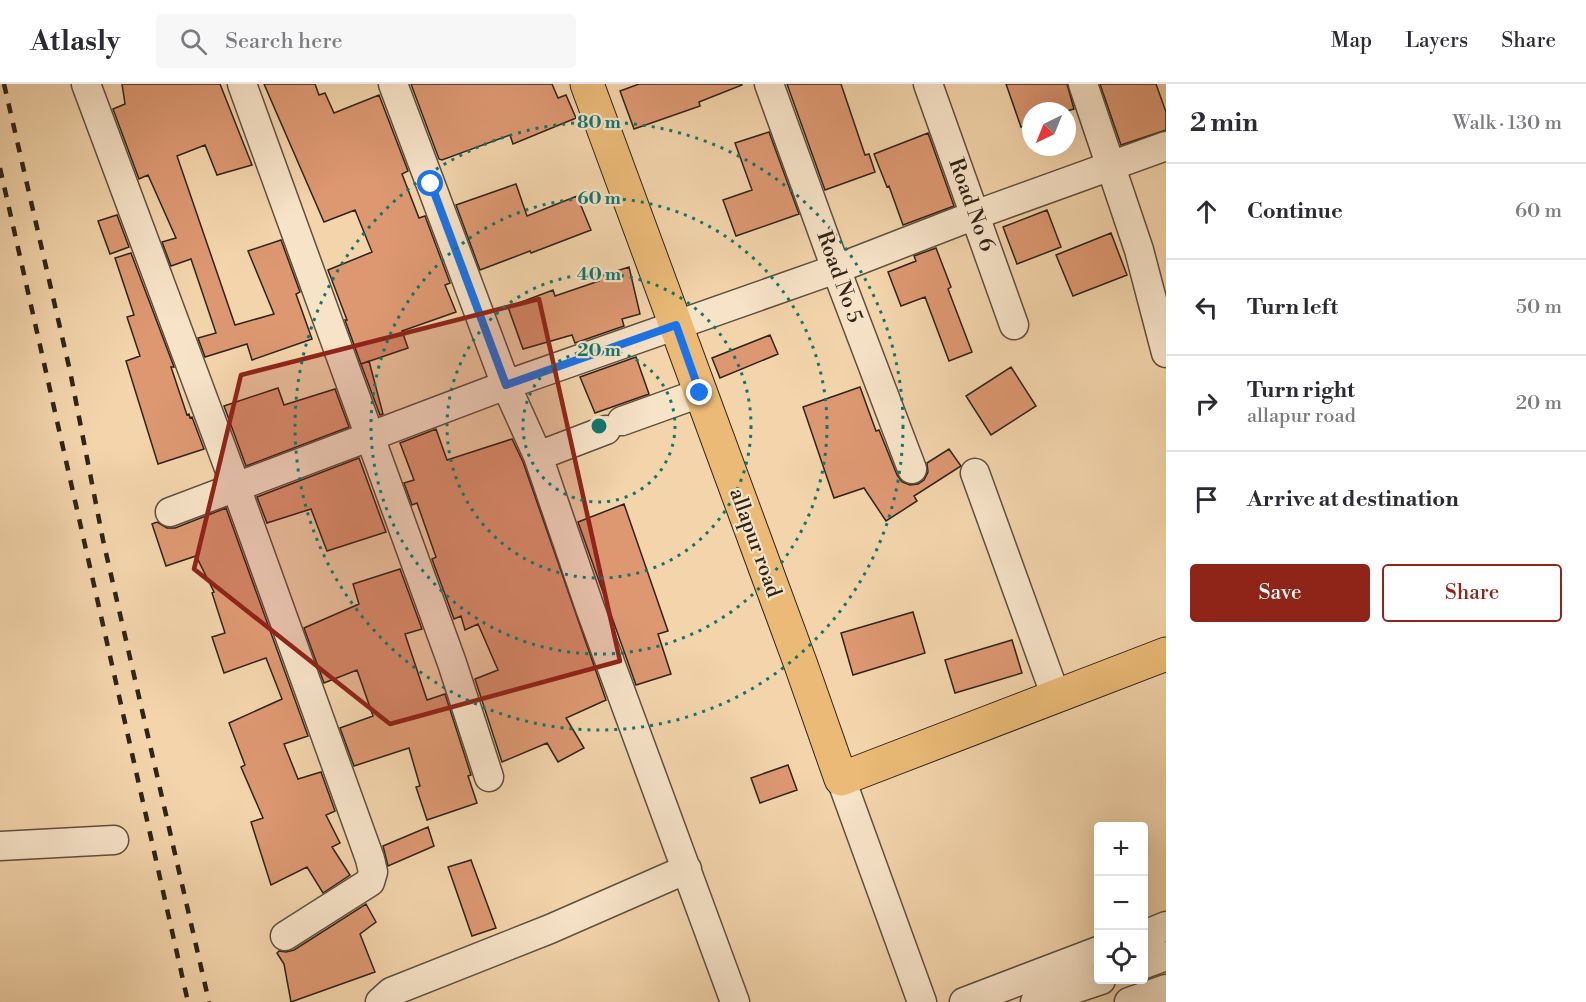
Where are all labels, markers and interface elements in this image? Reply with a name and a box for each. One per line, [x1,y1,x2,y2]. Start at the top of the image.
search box [156,14,576,68]
text: Atlasly [30,24,120,59]
icon: search [177,25,210,58]
text: Search here [225,28,343,55]
text: Map [1331,28,1372,54]
text: Layers [1405,28,1468,54]
text: Share [1501,28,1556,54]
north arrow [1022,102,1076,156]
text: 2 min [1190,107,1258,139]
text: 80 m [577,111,622,134]
text: Walk · 130 m [1453,111,1562,136]
street label: Road No 6 [942,155,1000,255]
route start [417,170,443,196]
text: 60 m [577,187,621,210]
icon: ahead [1190,195,1223,228]
text: Continue [1247,198,1343,225]
text: 60 m [1515,199,1562,224]
street label: Road No 5 [810,227,868,327]
text: 40 m [577,263,622,286]
icon: left [1190,291,1223,324]
text: Turn left [1247,294,1338,321]
text: 50 m [1516,295,1562,320]
text: 20 m [577,339,621,362]
text: Turn right [1247,377,1355,404]
route end [686,379,712,405]
icon: right [1190,387,1223,420]
text: 20 m [1516,391,1562,416]
text: allapur road [1247,404,1356,429]
centre of rings [589,416,609,436]
icon: arrive [1190,483,1223,516]
street label: allapur road [723,485,787,601]
text: Arrive at destination [1247,486,1459,513]
button: Save [1190,564,1370,622]
button: Share [1382,564,1562,622]
map controls [1094,822,1148,984]
button: + [1094,822,1148,876]
button: − [1094,876,1148,930]
button: locate [1094,930,1148,984]

